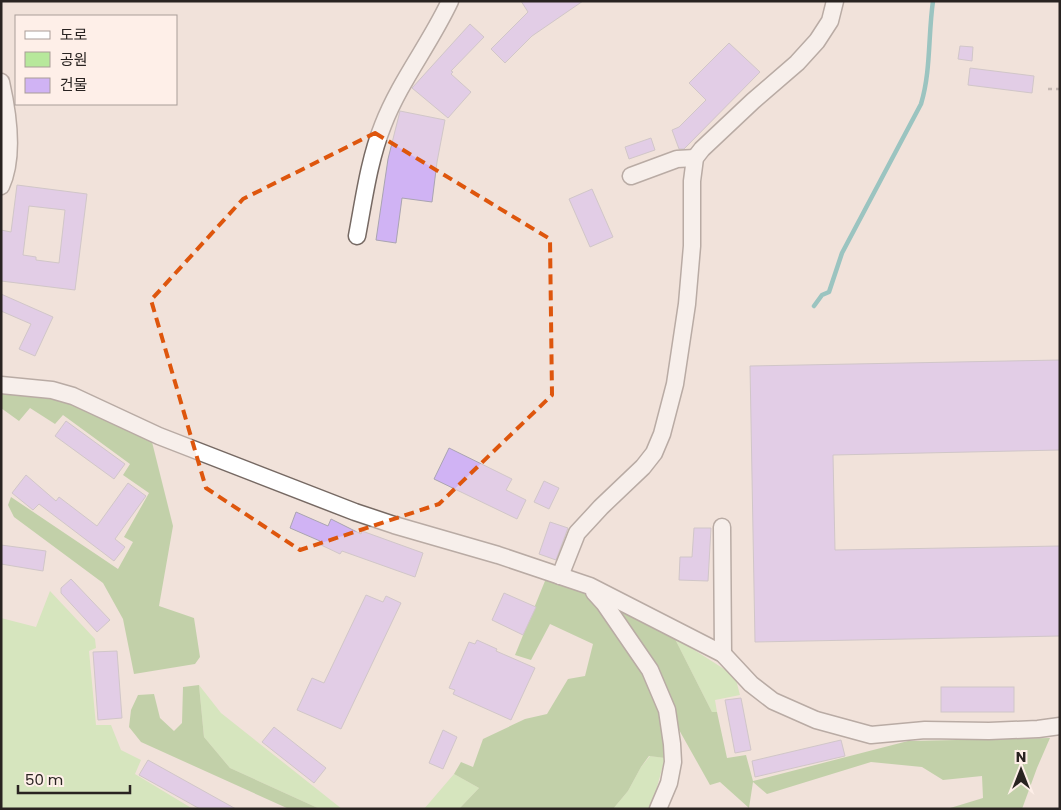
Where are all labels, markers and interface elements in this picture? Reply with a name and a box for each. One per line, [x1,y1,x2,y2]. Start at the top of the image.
legend [15,15,178,105]
text: 도로 [60,24,88,45]
text: 공원 [60,49,88,70]
text: 건물 [60,74,88,95]
north arrow [996,745,1046,795]
text: N [1016,747,1026,767]
scale bar [18,762,130,794]
text: 50 m [25,769,63,790]

